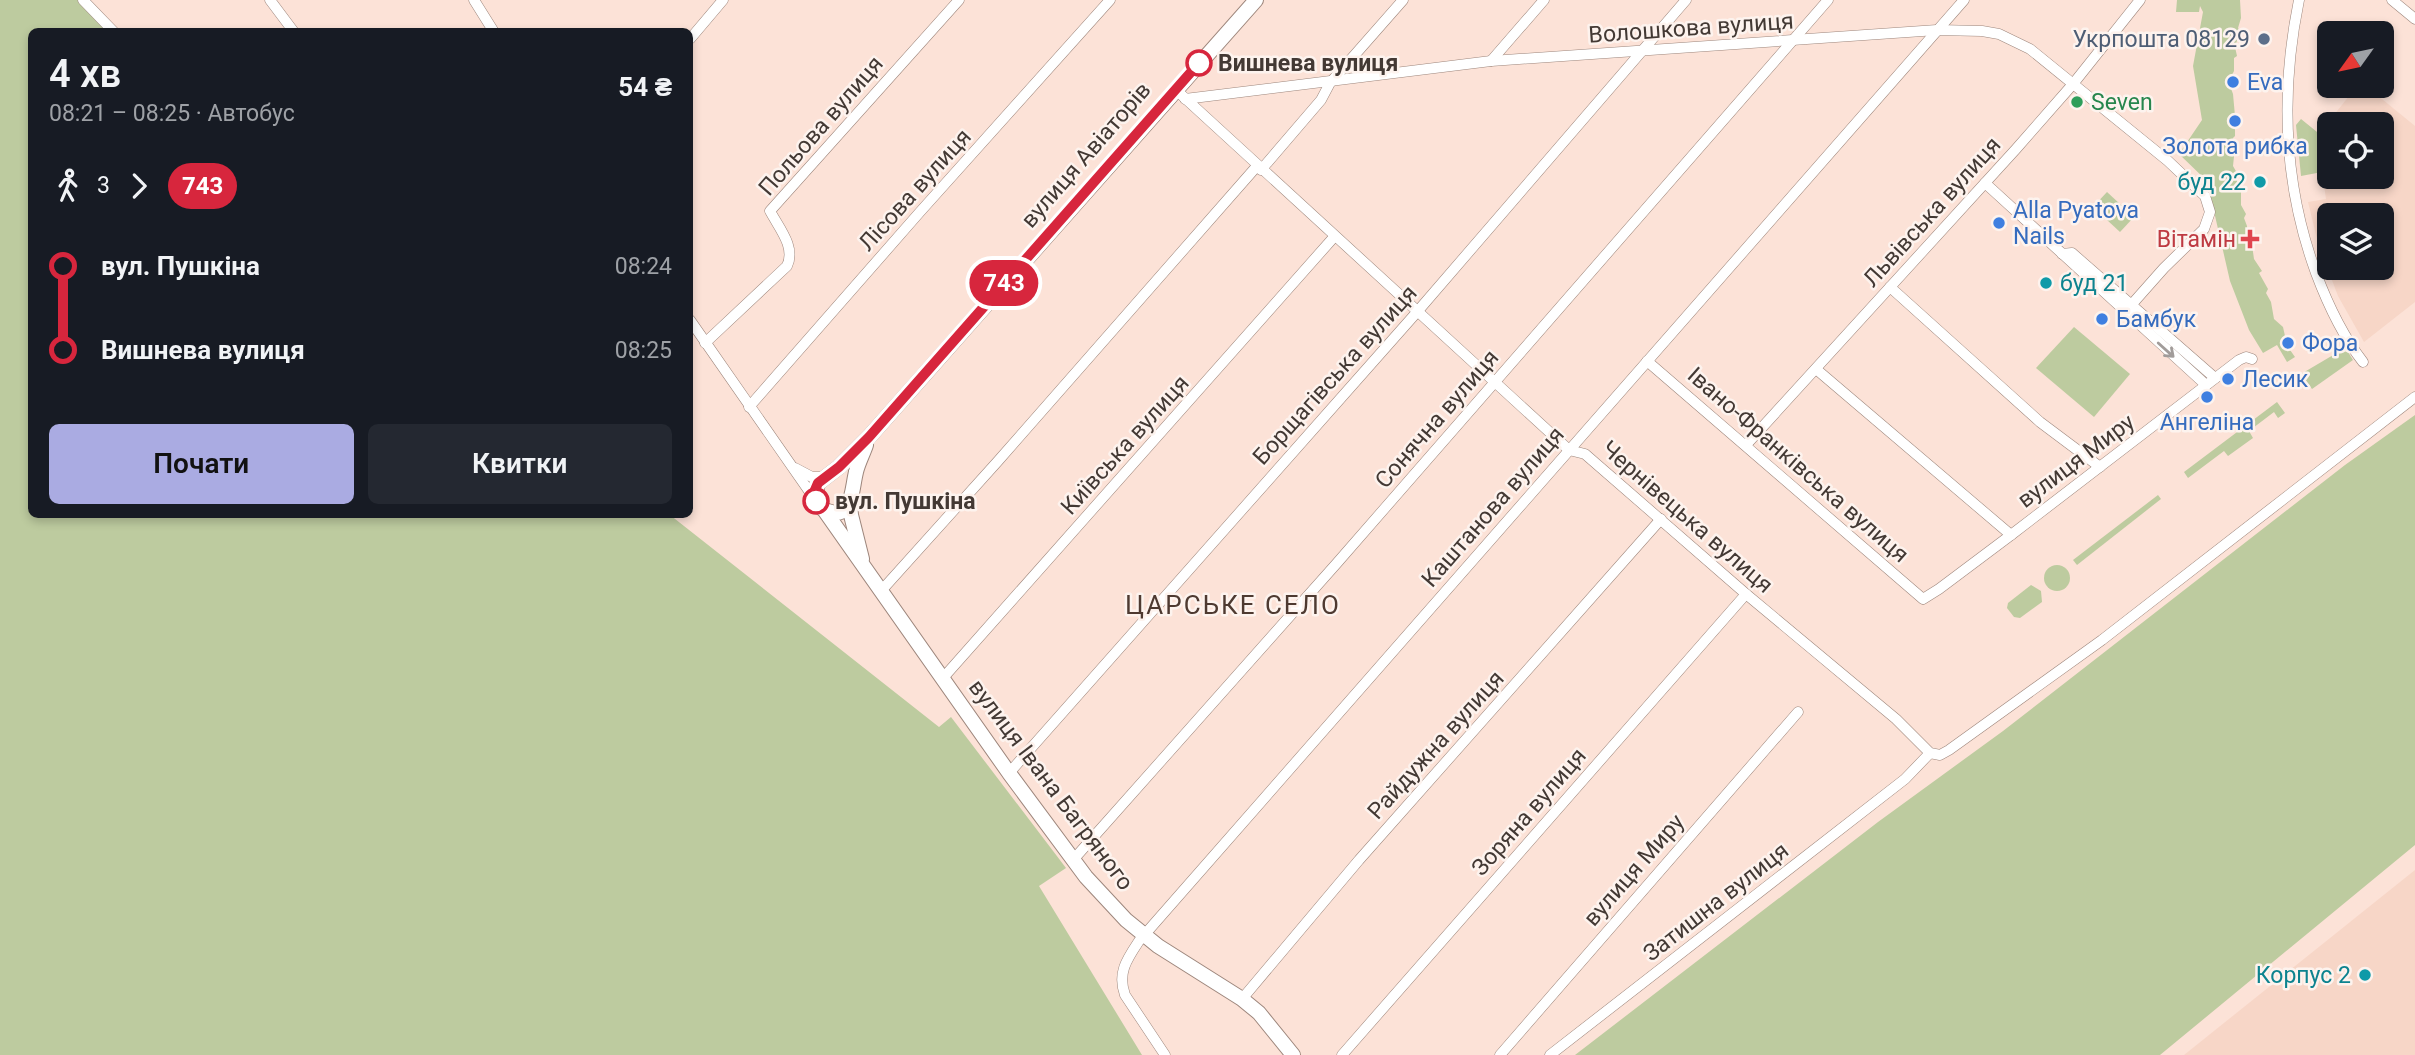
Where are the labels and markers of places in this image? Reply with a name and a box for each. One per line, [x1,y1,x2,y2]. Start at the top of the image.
place label: Укрпошта 08129 [2073,26,2250,53]
marker: Укрпошта 08129 [2256,31,2272,47]
marker: Вишнева вулиця [1186,50,1212,76]
place label: Вишнева вулиця [1218,50,1398,77]
place label: Eva [2247,69,2283,96]
marker: Eva [2225,74,2241,90]
place label: Seven [2091,89,2153,116]
marker: Seven [2069,94,2085,110]
marker: Золота рибка [2227,113,2243,129]
place label: Золота рибка [2162,133,2308,160]
place label: буд 22 [2178,169,2246,196]
marker: буд 22 [2252,174,2268,190]
place label: Alla Pyatova Nails [2013,197,2139,250]
marker: Alla Pyatova Nails [1991,215,2007,231]
place label: Вітамін [2157,226,2236,253]
marker: Вітамін [2242,231,2258,247]
place label: буд 21 [2060,270,2128,297]
marker: буд 21 [2038,275,2054,291]
place label: Бамбук [2116,306,2197,333]
marker: Бамбук [2094,311,2110,327]
place label: Фора [2302,330,2358,357]
marker: Фора [2280,335,2296,351]
place label: Лесик [2242,366,2309,393]
marker: Лесик [2220,371,2236,387]
marker: Ангеліна [2199,389,2215,405]
place label: Ангеліна [2160,409,2254,436]
marker: вул. Пушкіна [803,488,829,514]
place label: вул. Пушкіна [835,488,976,515]
place label: Корпус 2 [2256,962,2351,989]
marker: Корпус 2 [2357,967,2373,983]

